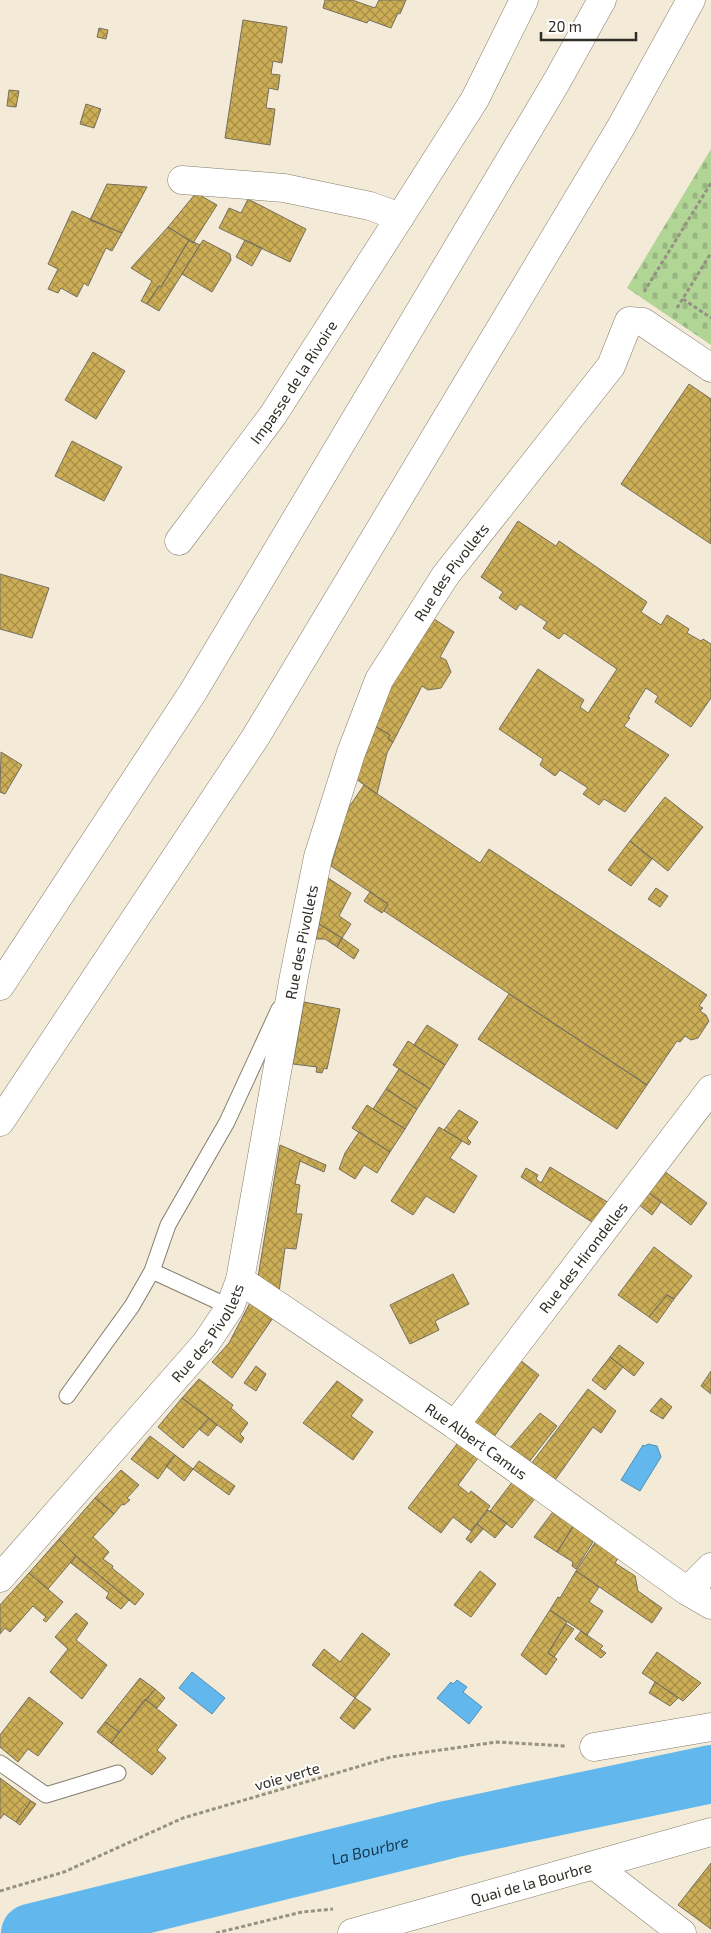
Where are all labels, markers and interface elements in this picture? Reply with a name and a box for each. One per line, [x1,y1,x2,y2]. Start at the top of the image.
scale bar [541,10,636,42]
text: 20 m [548,17,582,35]
street label: Impasse de la Rivoire [246,317,340,447]
street label: Rue des Pivollets [410,519,492,624]
street label: Rue des Pivollets [281,883,321,1001]
street label: Rue des Hirondelles [535,1198,631,1316]
street label: Rue des Pivollets [167,1281,247,1386]
street label: Rue Albert Camus [422,1399,531,1483]
street label: voie verte [252,1758,322,1794]
water label: La Bourbre [329,1830,411,1868]
street label: Quai de la Bourbre [468,1857,594,1909]

